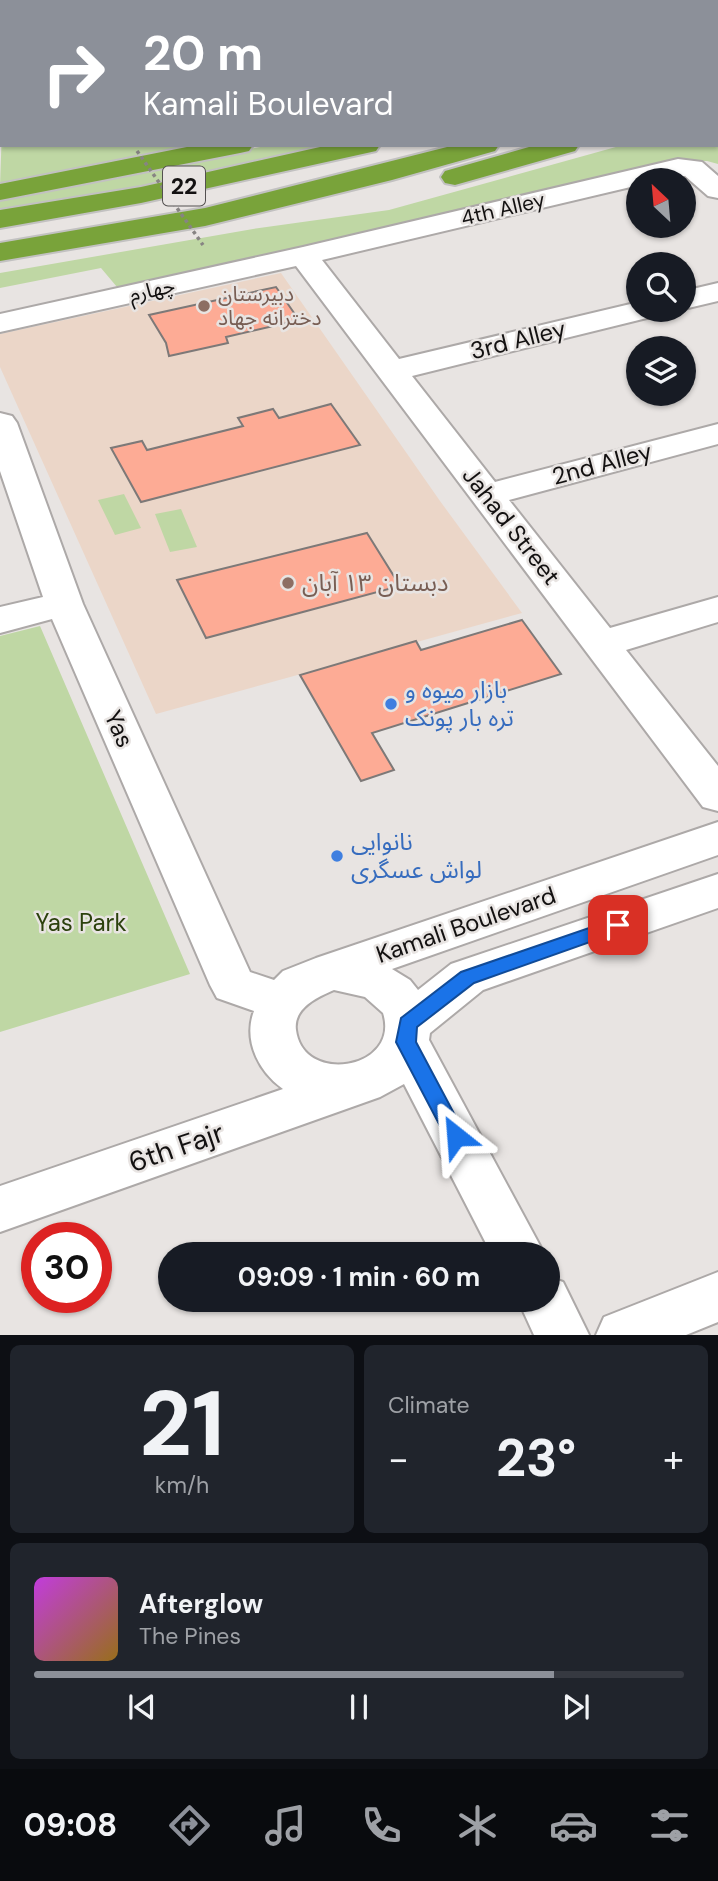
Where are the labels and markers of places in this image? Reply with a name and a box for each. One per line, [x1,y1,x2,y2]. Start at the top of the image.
place label: دبیرستان دخترانه جهاد [218,280,322,332]
marker: دبیرستان دخترانه جهاد [196,298,212,314]
place label: دبستان ۱۳ آبان [302,567,448,598]
marker: دبستان ۱۳ آبان [280,575,296,591]
place label: بازار ميوه و تره بار پونک [405,674,514,733]
marker: بازار ميوه و تره بار پونک [383,696,399,712]
place label: نانوایی لواش عسگری [351,826,482,885]
marker: نانوایی لواش عسگری [329,848,345,864]
pin [588,895,648,955]

